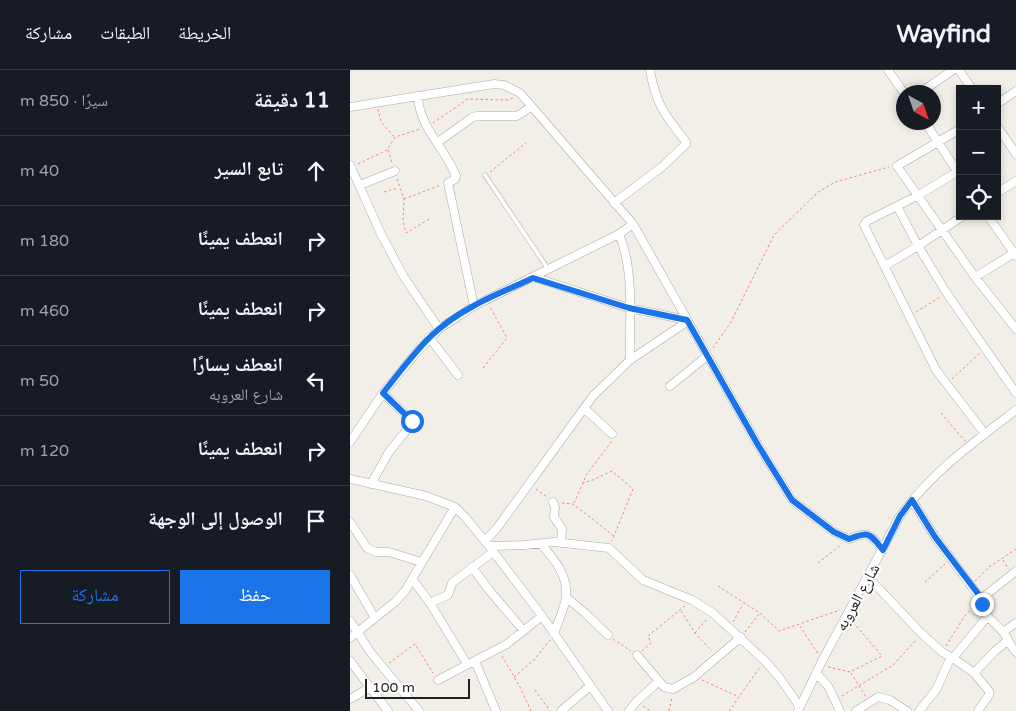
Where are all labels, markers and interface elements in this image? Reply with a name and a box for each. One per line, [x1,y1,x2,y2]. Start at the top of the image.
text: Wayfind [896,20,991,49]
text: مشاركة [25,22,72,44]
text: الطبقات [100,22,150,44]
text: الخريطة [178,22,231,44]
north arrow [896,85,941,130]
map controls [956,85,1001,220]
button: + [956,85,1001,130]
text: 11 دقيقة [254,88,330,113]
text: سيرًا · 850 m [20,91,108,111]
button: − [956,130,1001,175]
icon: ahead [302,157,330,185]
text: تابع السير [215,158,283,180]
text: 40 m [20,161,59,181]
button: locate [956,175,1001,220]
icon: right [302,227,330,255]
text: انعطف يمينًا [197,228,283,250]
text: 180 m [20,231,69,251]
icon: right [302,297,330,325]
text: انعطف يمينًا [197,298,283,320]
text: 460 m [20,301,69,321]
text: انعطف يسارًا [192,354,283,376]
icon: left [302,367,330,395]
text: 50 m [20,371,59,391]
text: شارع العروبه [209,385,283,405]
route start [401,410,424,433]
icon: right [302,437,330,465]
text: انعطف يمينًا [197,438,283,460]
text: 120 m [20,441,69,461]
icon: arrive [302,507,330,535]
text: الوصول إلى الوجهة [148,508,283,530]
street label: شارع العروبه [831,560,885,635]
button: مشاركة [20,570,170,624]
button: حفظ [180,570,330,624]
route end [971,593,994,616]
scale bar [365,676,470,699]
text: 100 m [372,679,415,696]

